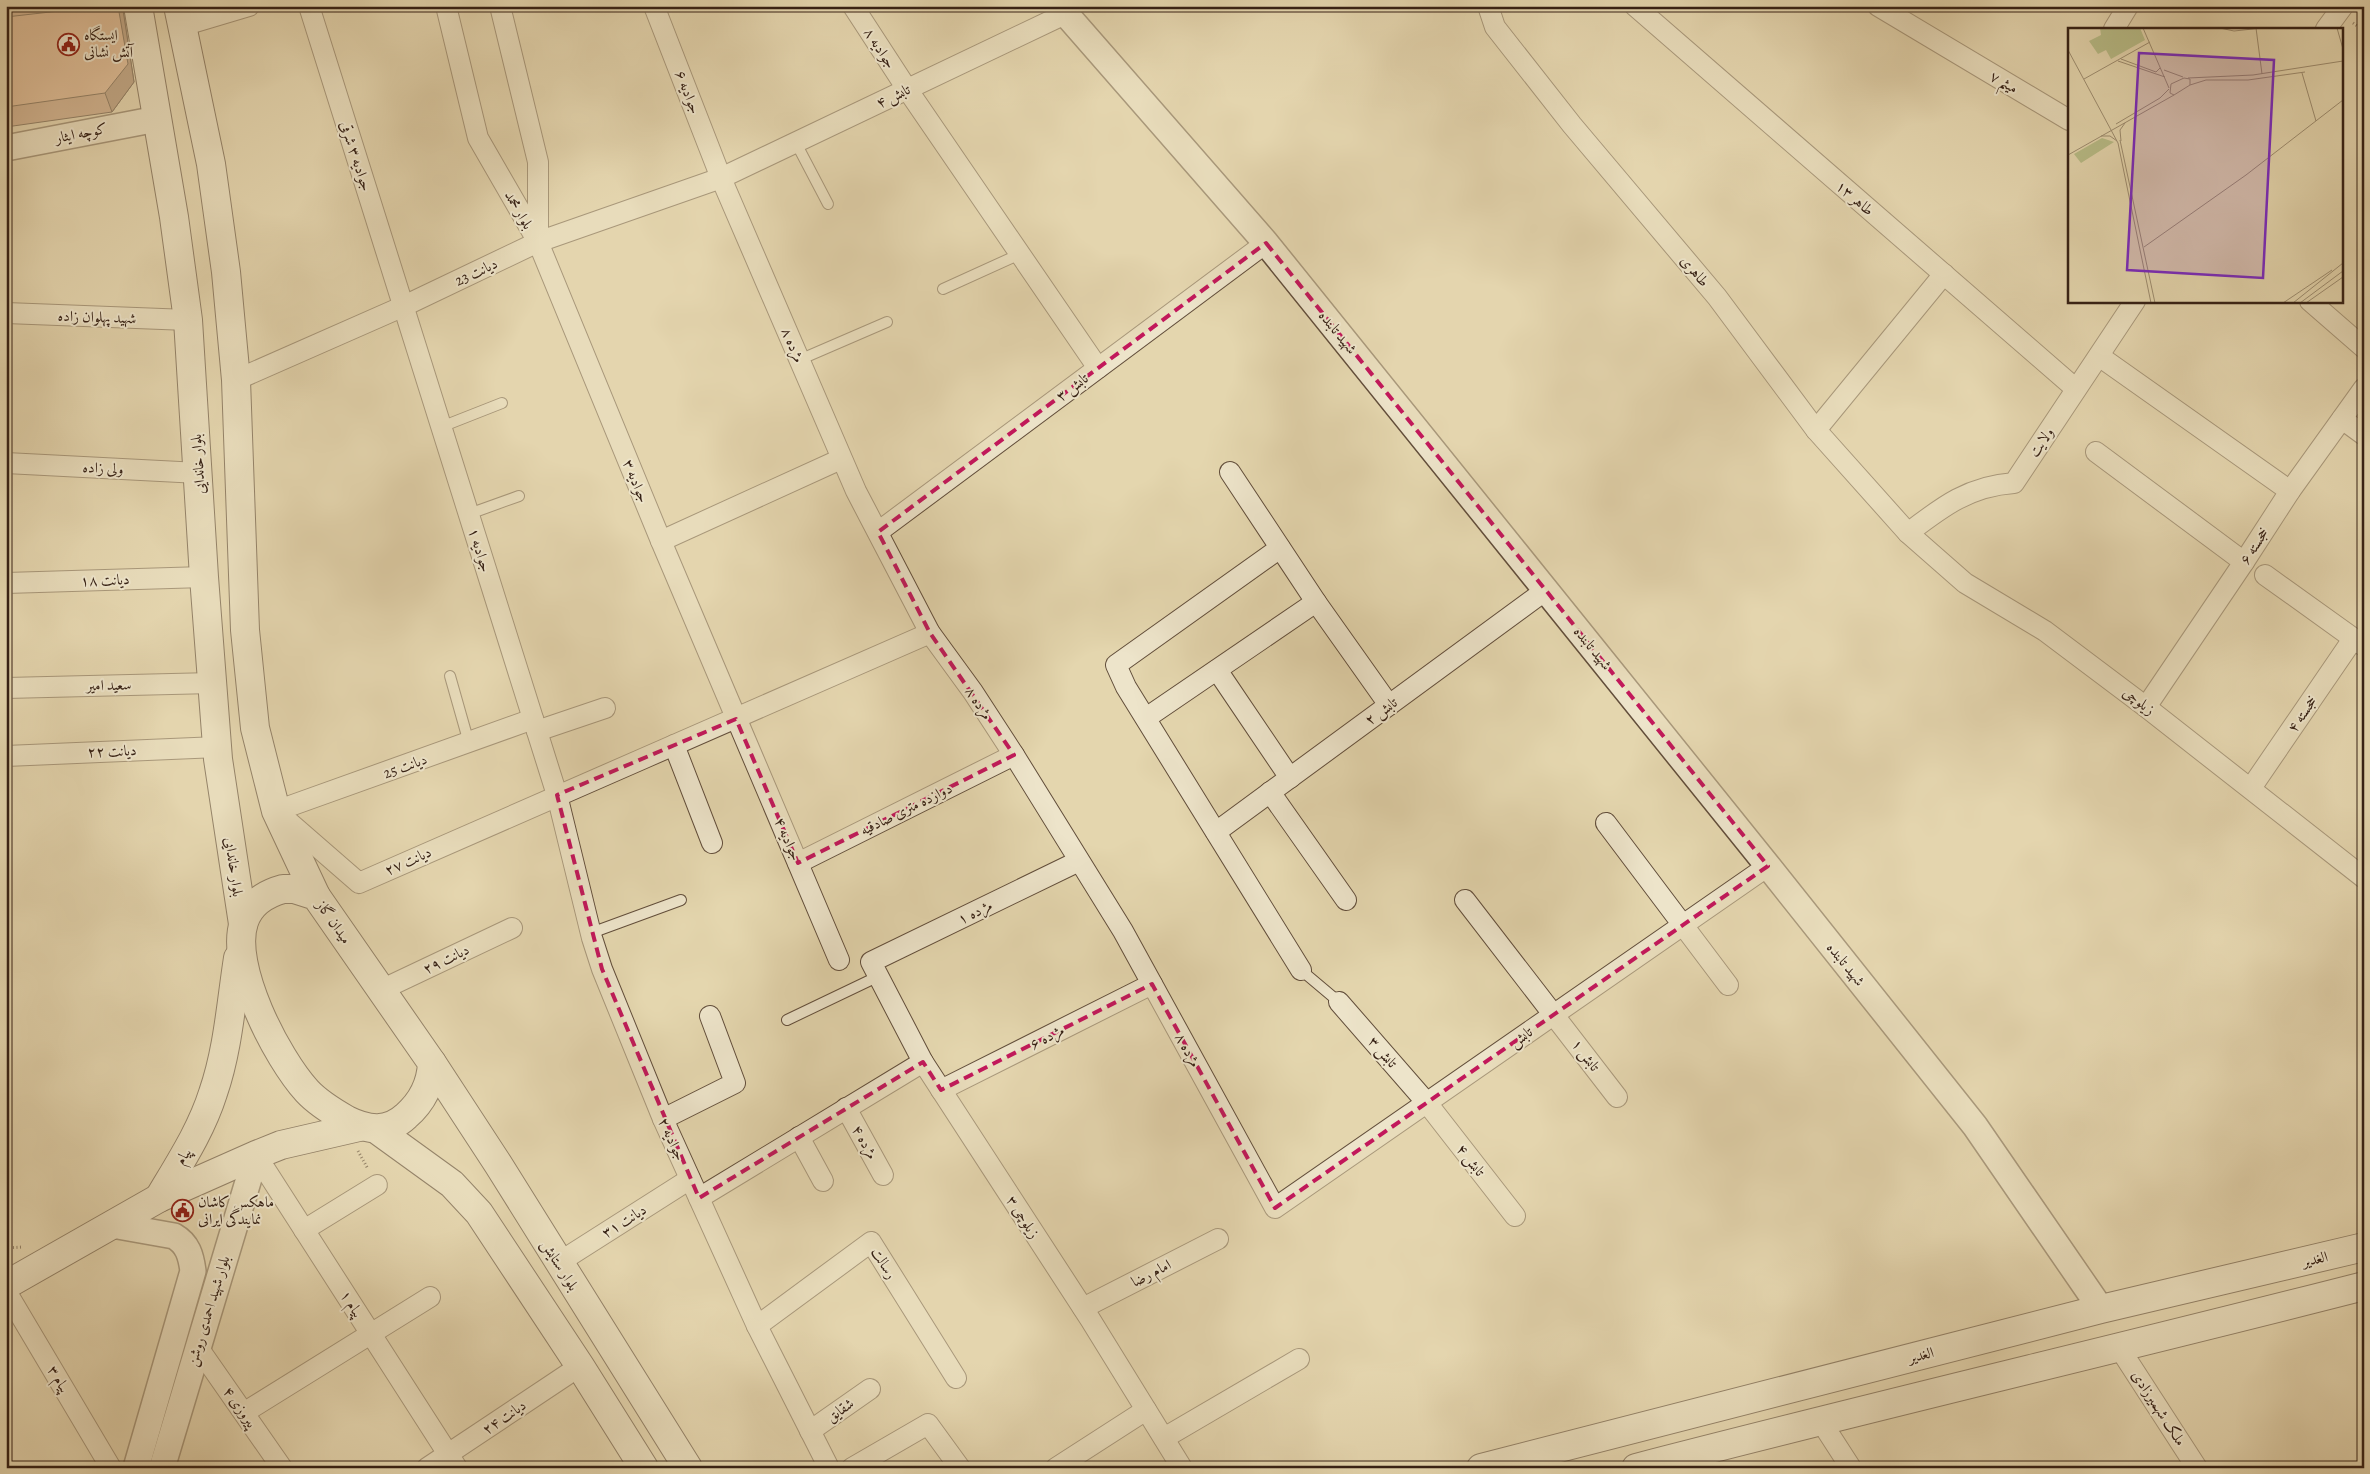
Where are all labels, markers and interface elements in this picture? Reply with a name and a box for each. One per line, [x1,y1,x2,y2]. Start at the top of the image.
street label: جوادیه ۸ [859,24,901,72]
place label: ایستگاه آتش نشانی [84,25,135,62]
inset map [2068,28,2342,302]
public building icon: ایستگاه آتش نشانی [56,32,80,56]
street label: میثم ۷ [1984,66,2022,102]
street label: جوادیه ۶ [671,67,705,117]
street label: تابش ۴ [873,79,914,113]
street label: کوچه ایثار [51,118,109,149]
street label: جوادیه ۳ شرقی [335,118,377,194]
street label: طاهر ۱۳ [1832,176,1878,220]
street label: بلوار محمد [500,187,538,233]
street label: طاهری [1676,251,1714,291]
street label: دیانت 23 [451,253,501,291]
street label: شهید پهلوان زاده [57,306,137,328]
street label: شهید تابنده [1314,306,1362,358]
street label: مژده ۸ [776,324,809,366]
street label: تابش ۳ [1052,368,1092,406]
street label: ولایت [2024,423,2058,461]
street label: بلوار خاندایی [186,433,210,495]
street label: جوادیه ۳ [618,456,654,506]
street label: ولی زاده [82,457,124,479]
street label: خجسته ۶ [2235,524,2273,568]
street label: جوادیه ۱ [464,525,496,575]
street label: دیانت ۱۸ [80,569,130,591]
street label: شهید تابنده [1569,622,1617,674]
street label: سعید امیر [84,675,132,695]
street label: مژده ۸ [960,682,997,724]
street label: زیلوچی [2119,682,2159,720]
street label: تابش ۲ [1361,692,1401,730]
street label: خجسته ۴ [2282,692,2322,736]
street label: دیانت ۲۲ [87,740,137,762]
street label: دیانت 25 [380,749,430,783]
street label: دوازده متری صادقیه [857,778,955,840]
street label: جوادیه ۴ [770,814,806,864]
street label: بلوار خاندایی [220,836,248,898]
street label: دیانت ۲۷ [381,842,435,880]
street label: میدان گاز [311,895,356,948]
street label: مژده ۱ [954,895,996,930]
street label: شهید تابنده [1822,938,1870,990]
street label: دیانت ۲۹ [419,939,473,979]
street label: مژده ۶ [1026,1020,1068,1055]
street label: تابش [1505,1022,1537,1052]
street label: مژده ۸ [1170,1029,1206,1071]
street label: تابش ۳ [1364,1032,1402,1072]
street label: تابش ۱ [1567,1035,1605,1075]
street label: جوادیه ۲ [654,1114,690,1164]
street label: مژده ۴ [847,1121,883,1163]
street label: تابش ۴ [1452,1140,1490,1180]
street label: پیام [170,1144,199,1170]
place label: ماهکس کاشان نمایندگی ایرانی [198,1192,274,1229]
street label: زیلوچی ۳ [1002,1192,1044,1242]
public building icon: ماهکس کاشان نمایندگی ایرانی [170,1199,194,1223]
street label: دیانت ۳۱ [598,1199,650,1243]
street label: بلوار ستایش [536,1236,584,1295]
street label: رسالت [867,1243,901,1283]
street label: الغدیر [2298,1246,2330,1272]
street label: بلوار شهید احمدی روشن [182,1253,234,1369]
street label: امام رضا [1128,1255,1176,1294]
street label: پیام ۱ [333,1286,368,1323]
street label: الغدیر [1904,1342,1936,1368]
street label: پیام ۳ [40,1361,75,1398]
street label: ملک شهمیرزادی [2127,1366,2191,1450]
street label: پیروزی ۴ [218,1382,262,1433]
street label: شقایق [822,1393,858,1427]
street label: دیانت ۲۴ [478,1395,530,1439]

